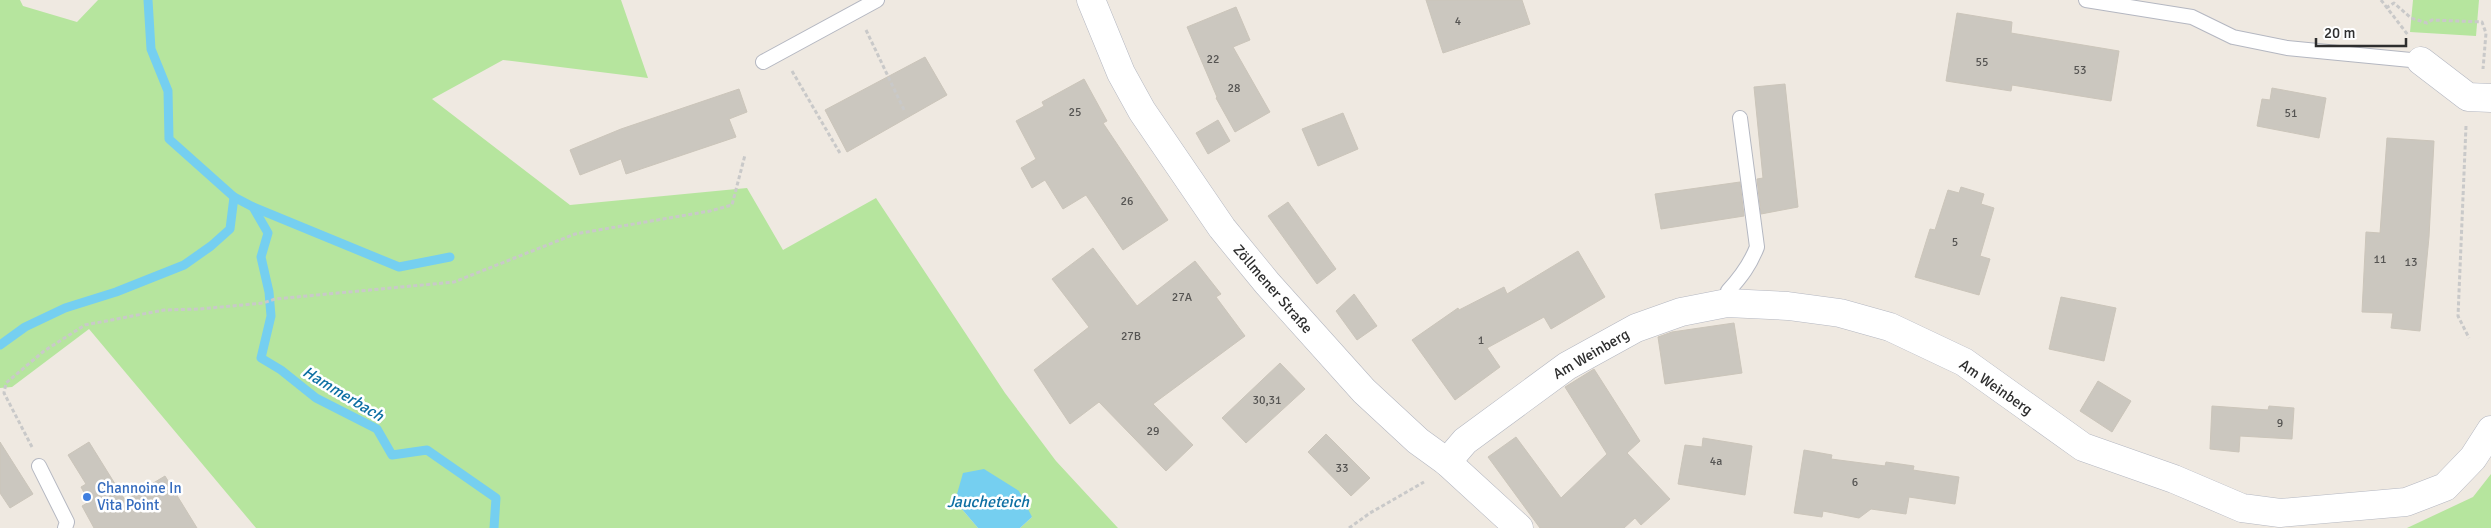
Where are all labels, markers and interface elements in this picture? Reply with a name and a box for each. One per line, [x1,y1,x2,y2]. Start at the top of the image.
house number: 4 [1455,14,1462,29]
scale bar [2316,15,2406,47]
text: 20 m [2324,24,2355,42]
house number: 22 [1207,52,1219,67]
house number: 55 [1976,55,1988,70]
house number: 53 [2074,63,2086,78]
house number: 28 [1228,81,1240,96]
house number: 25 [1069,105,1081,120]
house number: 51 [2285,106,2297,121]
house number: 26 [1121,194,1133,209]
house number: 5 [1952,235,1958,250]
street label: Zöllmener Straße [1229,241,1317,337]
house number: 11 [2374,252,2386,267]
house number: 13 [2405,255,2417,270]
house number: 27A [1172,290,1193,305]
street label: Am Weinberg [1550,325,1632,383]
house number: 27B [1121,329,1141,344]
house number: 1 [1478,333,1484,348]
street label: Am Weinberg [1956,355,2036,419]
water label: Hammerbach [299,362,388,427]
house number: 30,31 [1252,393,1282,408]
house number: 9 [2277,416,2283,431]
house number: 29 [1147,424,1159,439]
house number: 4a [1710,454,1722,469]
house number: 33 [1336,461,1348,476]
house number: 6 [1852,475,1858,490]
place label: Channoine In Vita Point [97,479,182,514]
marker: Channoine In Vita Point [81,491,93,503]
water label: Jaucheteich [947,492,1030,512]

